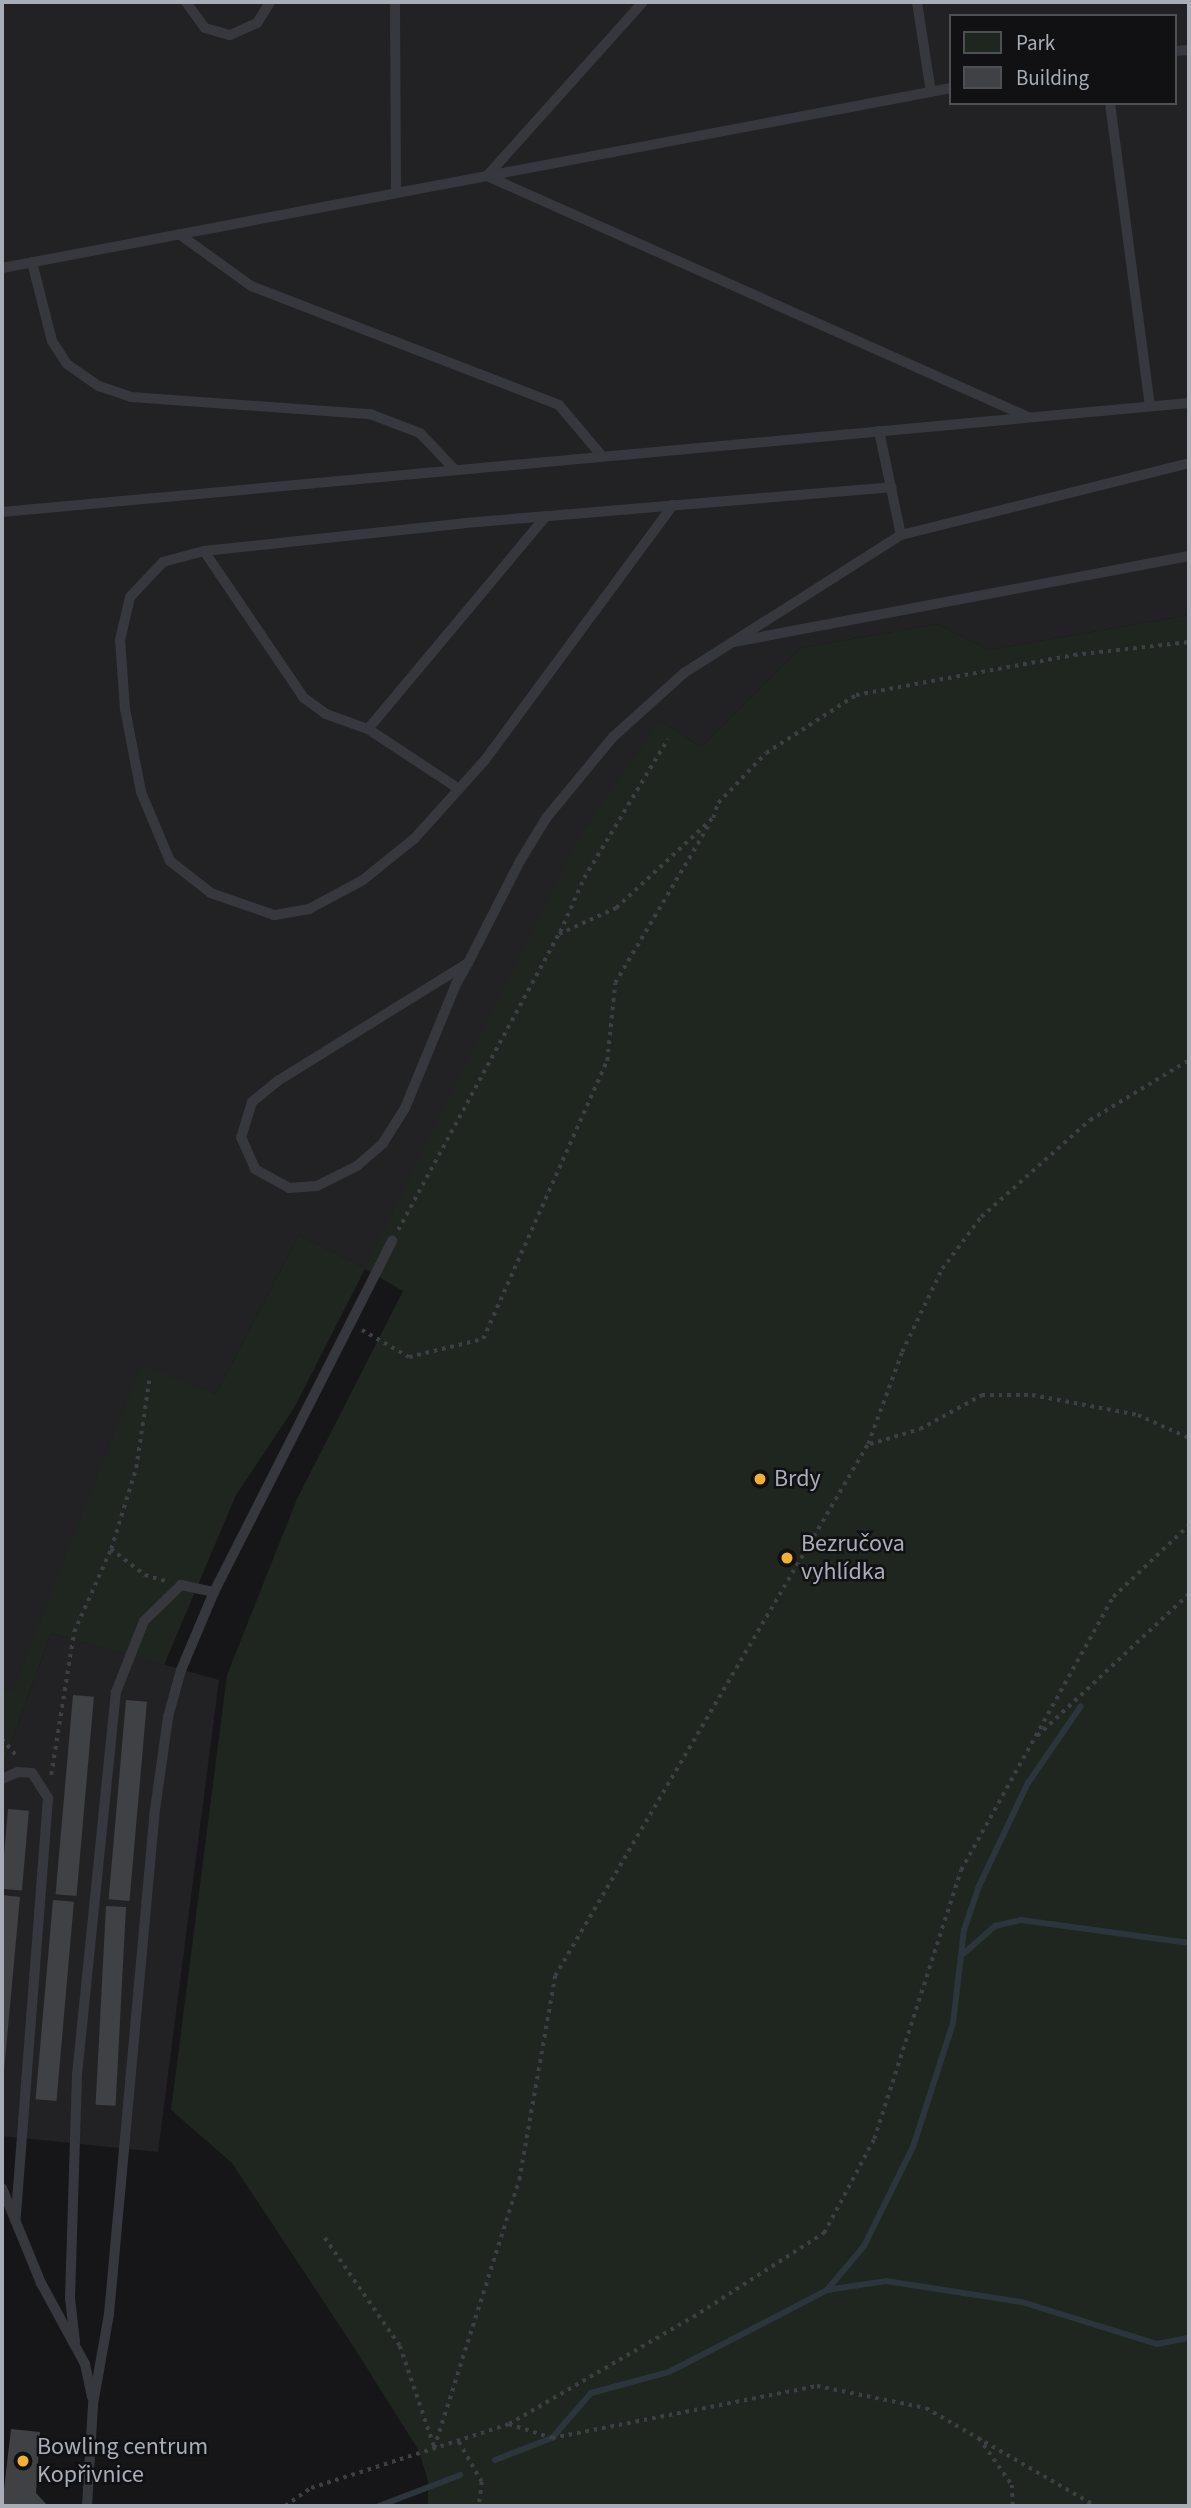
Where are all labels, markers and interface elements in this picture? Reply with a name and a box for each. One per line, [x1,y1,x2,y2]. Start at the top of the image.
legend [950,14,1177,105]
text: Park [1016,28,1055,58]
text: Building [1016,63,1089,93]
place label: Brdy [774,1465,821,1493]
marker: Brdy [752,1471,768,1487]
place label: Bezručova vyhlídka [801,1530,905,1586]
marker: Bezručova vyhlídka [779,1550,795,1566]
place label: Bowling centrum Kopřivnice [37,2433,208,2489]
marker: Bowling centrum Kopřivnice [15,2453,31,2469]

